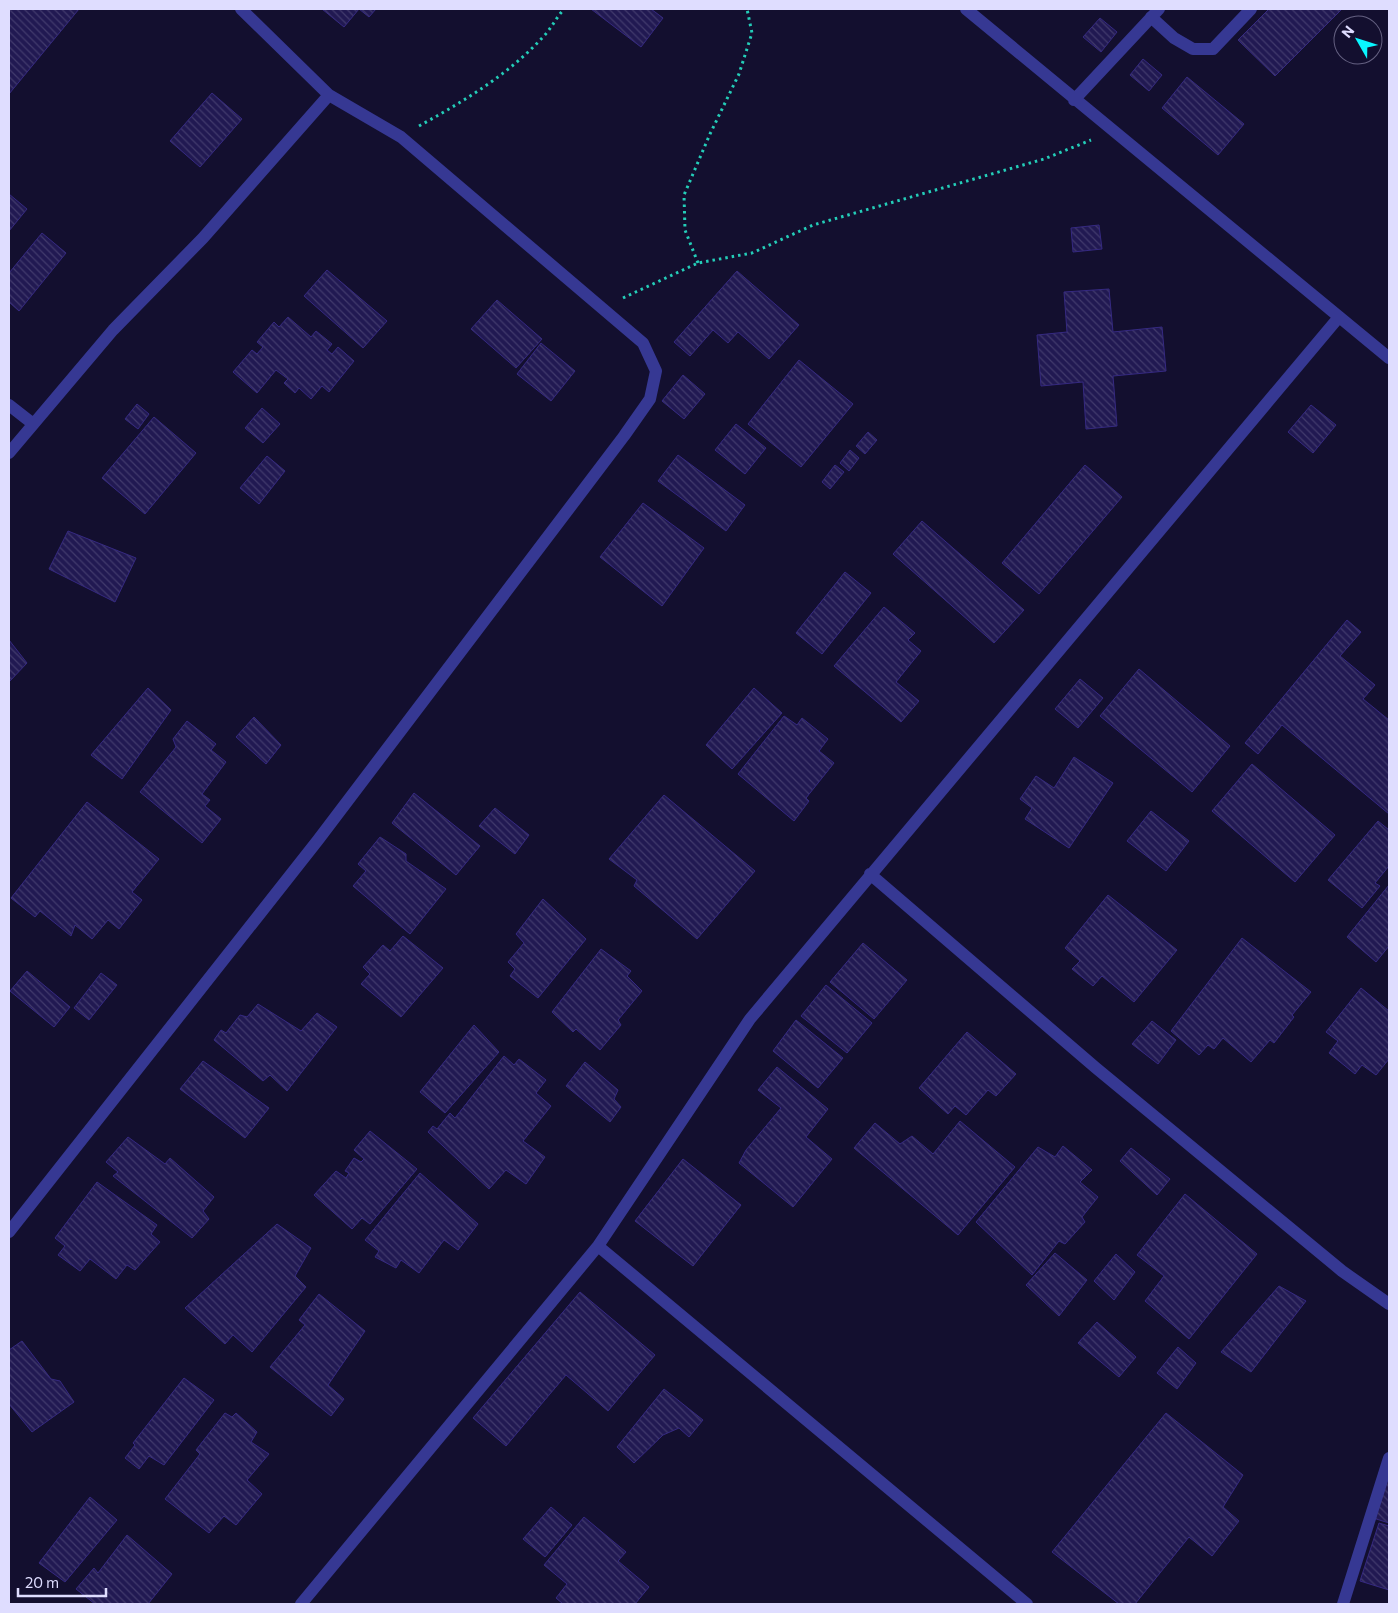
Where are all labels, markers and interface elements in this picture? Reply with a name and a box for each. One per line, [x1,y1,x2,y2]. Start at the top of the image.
north arrow [1333,15,1383,65]
text: N [1338,22,1357,41]
scale bar [18,1566,105,1598]
text: 20 m [25,1573,59,1591]

